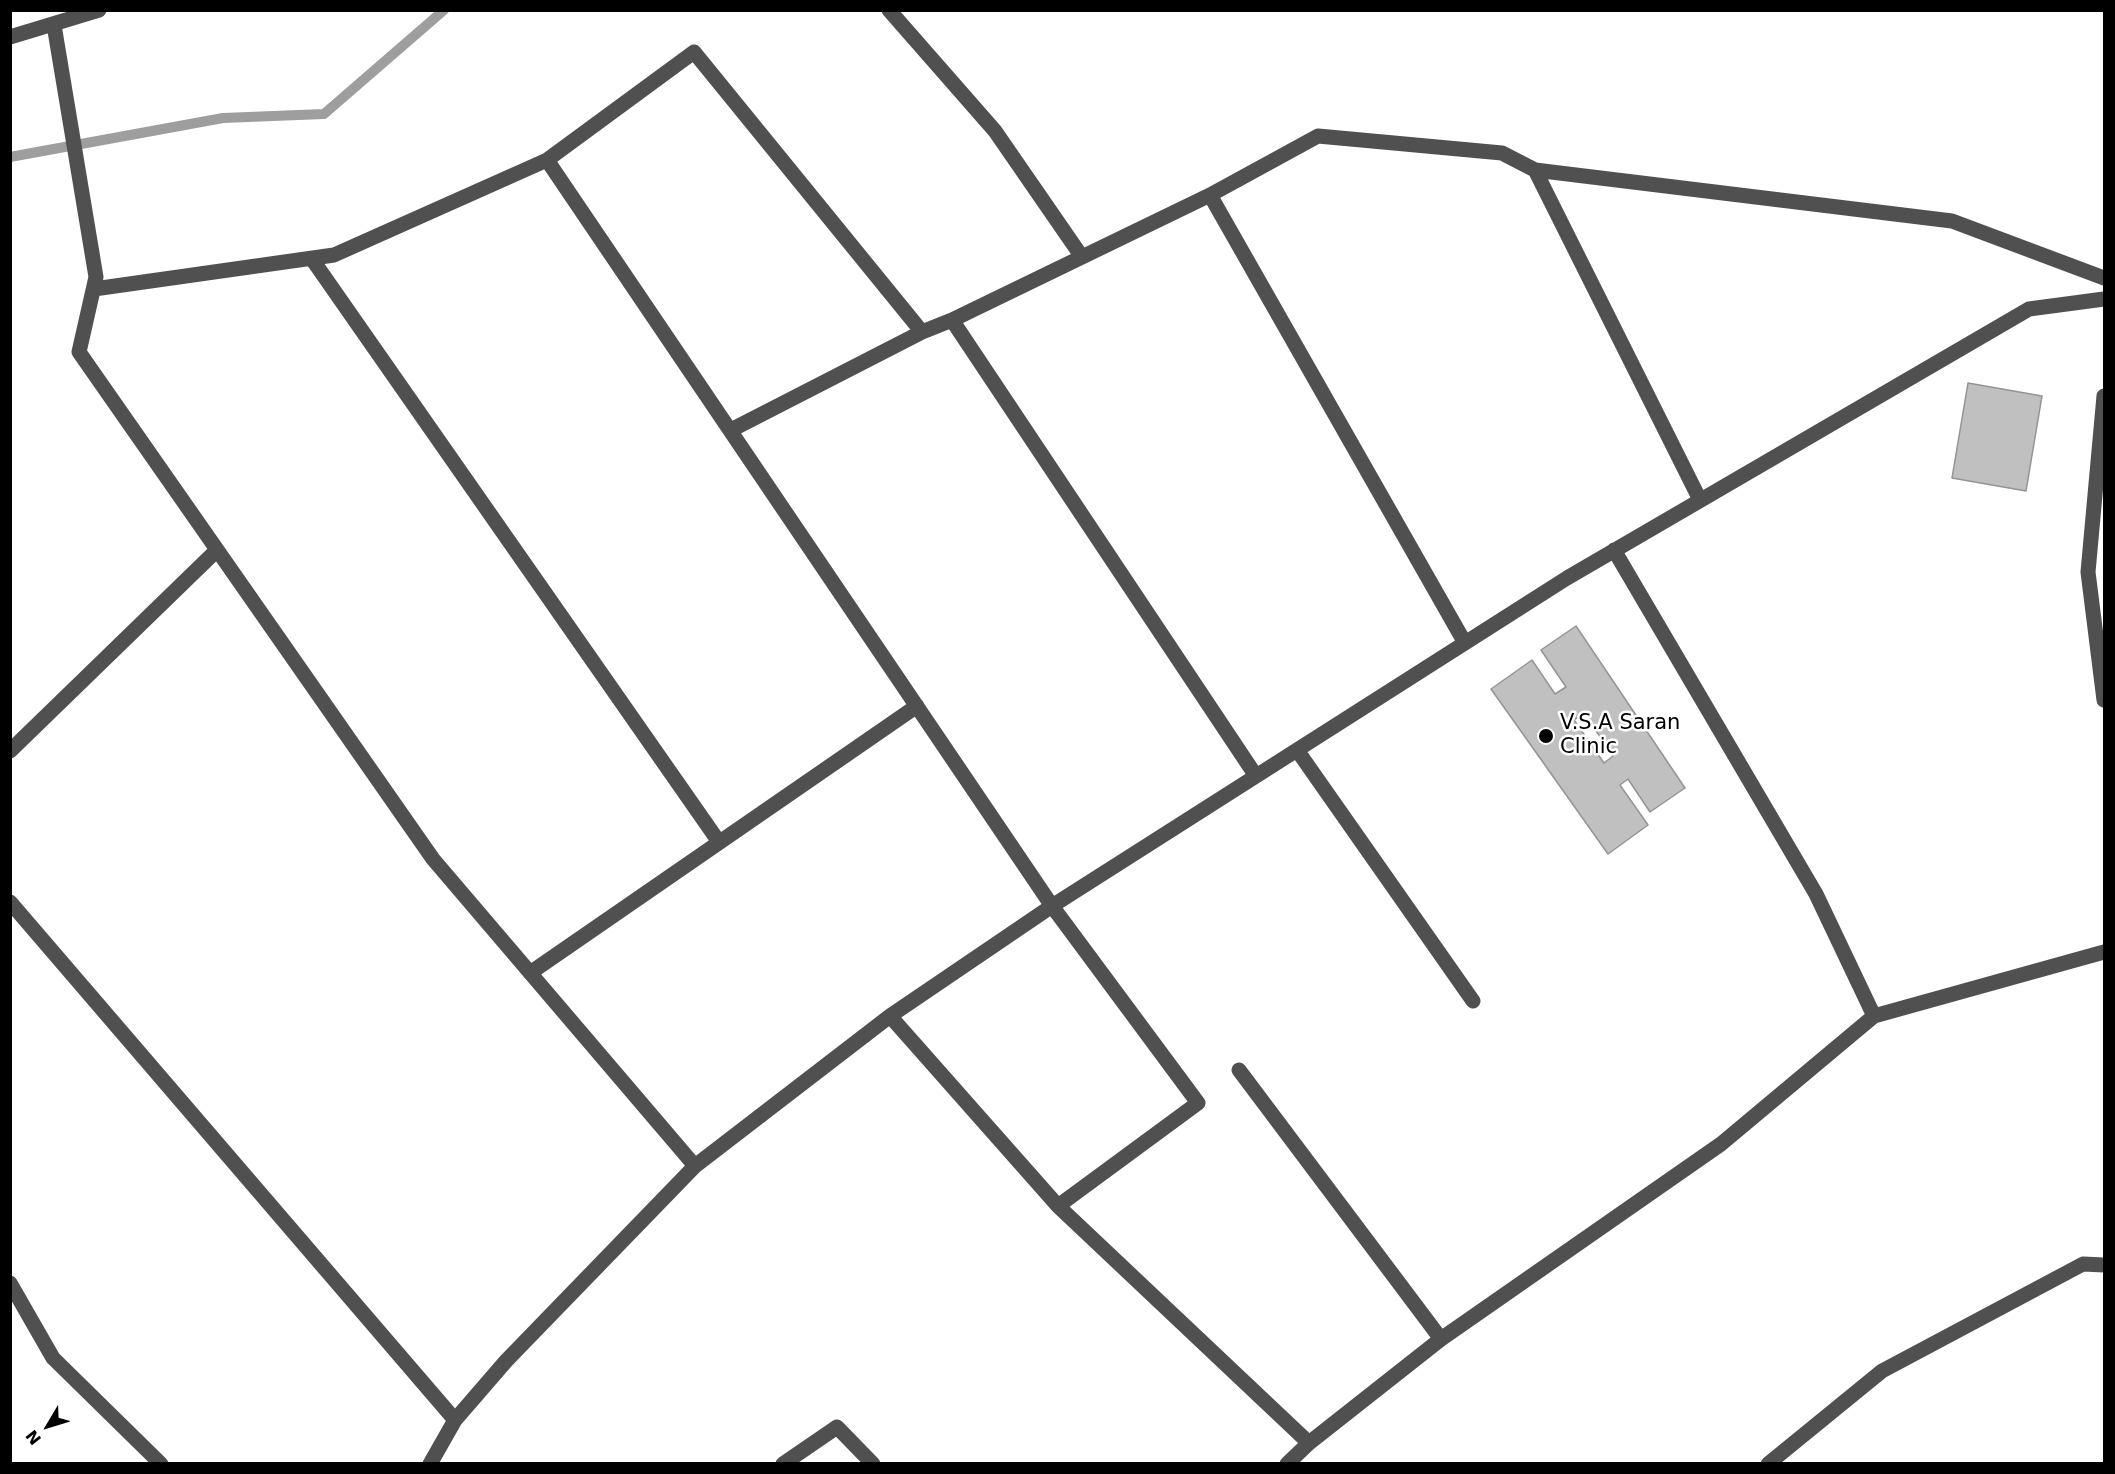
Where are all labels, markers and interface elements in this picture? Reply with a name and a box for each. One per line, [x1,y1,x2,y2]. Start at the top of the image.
place label: V.S.A Saran Clinic [1560,711,1680,761]
marker: V.S.A Saran Clinic [1537,727,1555,745]
north arrow [18,1396,78,1456]
text: N [22,1426,45,1449]

